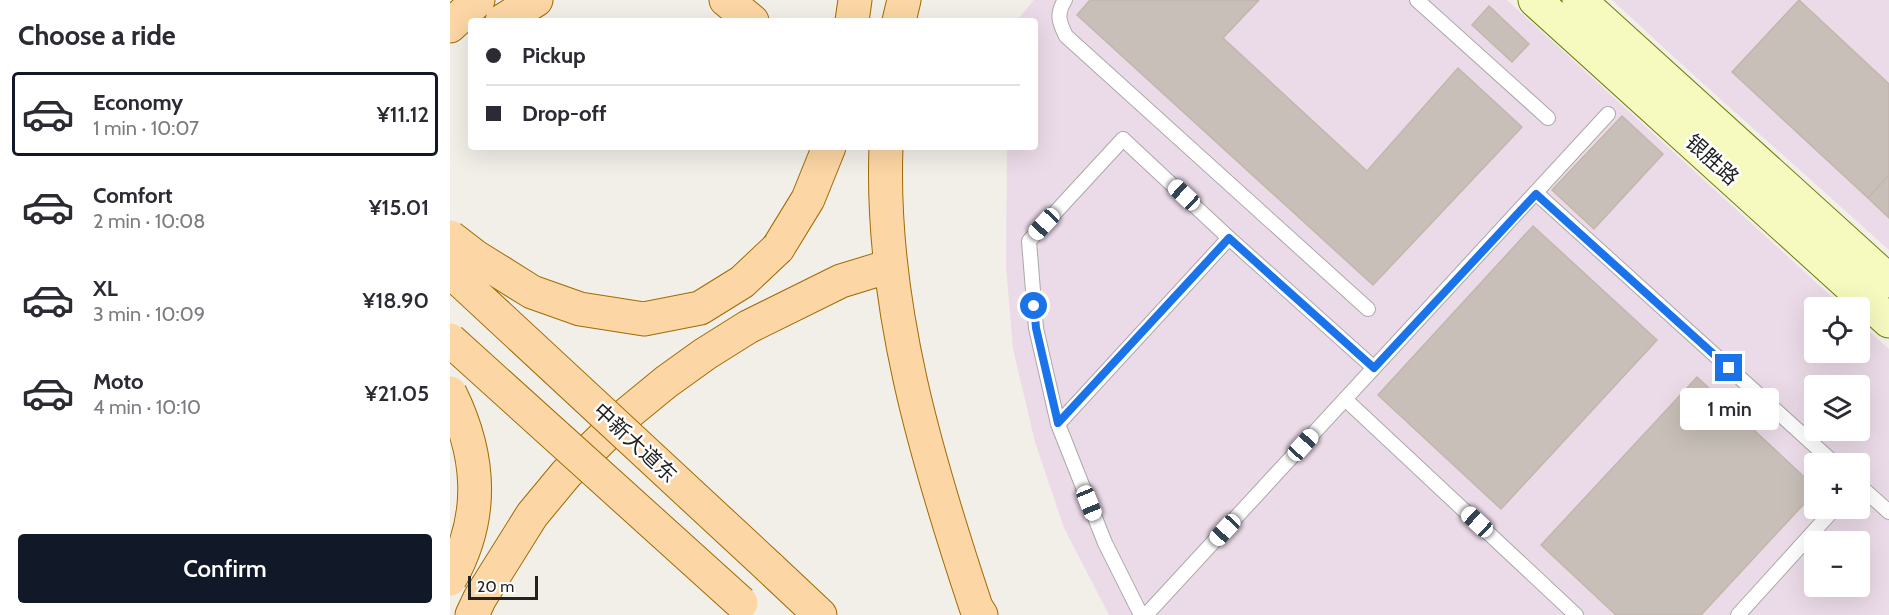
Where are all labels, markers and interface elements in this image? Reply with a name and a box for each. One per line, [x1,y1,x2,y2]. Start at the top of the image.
text: Choose a ride [18,19,176,52]
text: Pickup [522,42,586,69]
icon: car [21,87,75,141]
text: Economy [93,89,183,116]
text: Drop-off [522,100,606,127]
text: ¥11.12 [377,101,429,128]
text: 1 min · 10:07 [93,116,199,140]
street label: 银胜路 [1681,129,1744,190]
car [1165,176,1203,214]
icon: car [21,180,75,234]
text: Comfort [93,182,172,209]
text: ¥15.01 [369,194,429,221]
car [1025,205,1063,243]
text: 2 min · 10:08 [93,209,205,233]
icon: car [21,273,75,327]
text: XL [93,275,118,302]
text: ¥18.90 [362,287,429,314]
route start [1020,292,1047,319]
map controls [1804,297,1870,597]
button: locate [1804,297,1870,363]
text: 3 min · 10:09 [93,302,205,326]
route end [1715,354,1742,381]
icon: car [21,366,75,420]
text: Moto [93,368,144,395]
button: layers [1804,375,1870,441]
text: ¥21.05 [365,380,429,407]
callout: 1 min [1680,389,1778,431]
text: 4 min · 10:10 [93,395,201,419]
text: 1 min [1707,397,1752,421]
street label: 中新大道东 [588,398,682,488]
car [1284,426,1322,464]
button: + [1804,453,1870,519]
car [1074,483,1104,523]
car [1458,503,1496,541]
car [1206,511,1244,549]
button: − [1804,531,1870,597]
button: Confirm [18,534,432,603]
scale bar [468,573,538,600]
text: 20 m [477,577,514,596]

